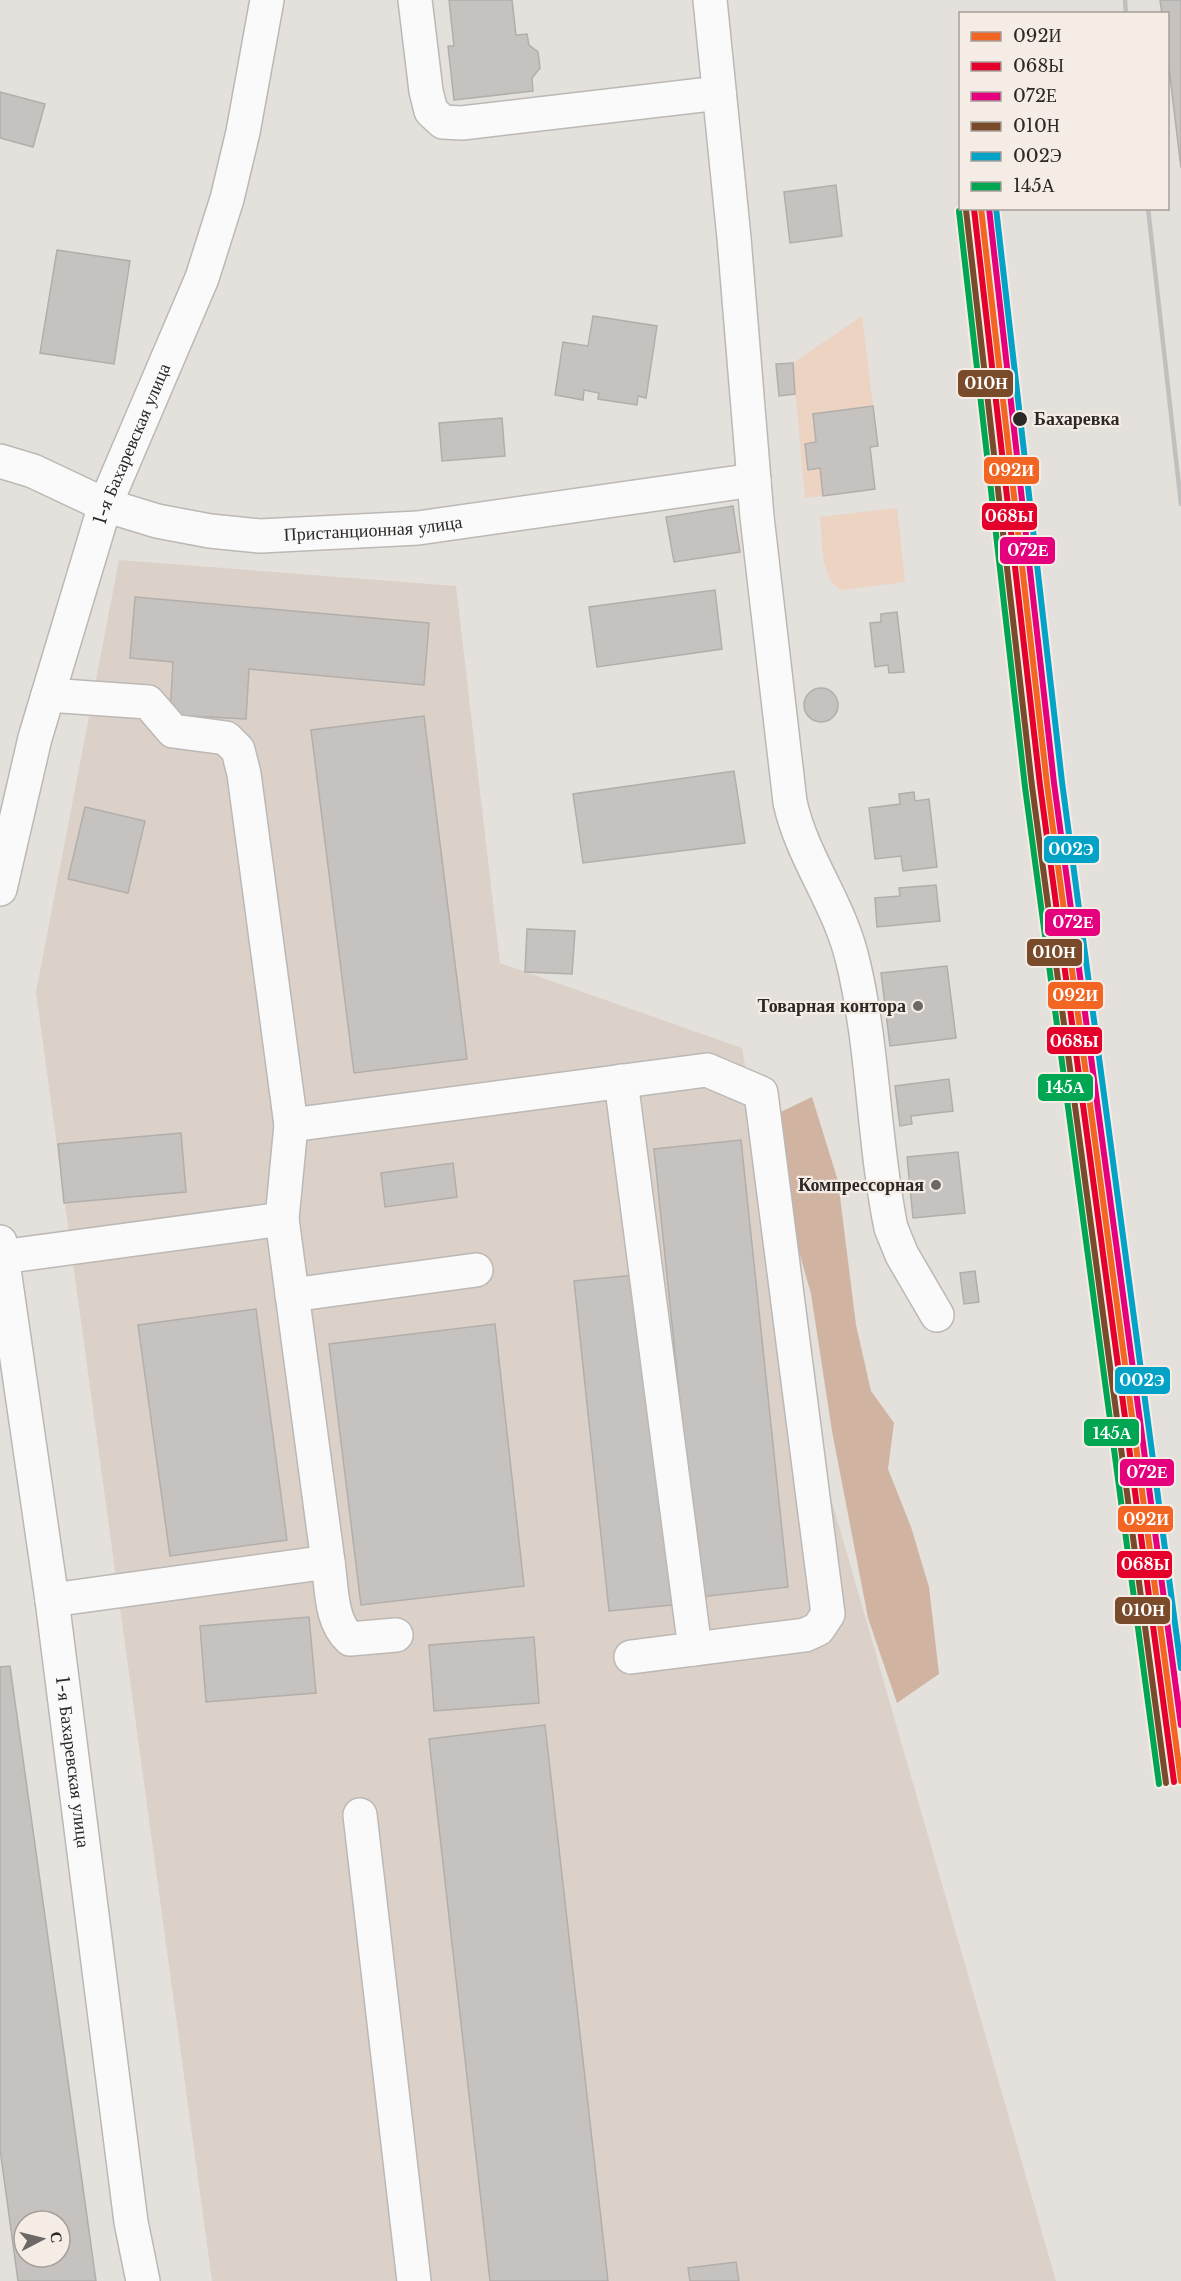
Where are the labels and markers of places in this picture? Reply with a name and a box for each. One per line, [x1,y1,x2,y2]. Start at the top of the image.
place label: Бахаревка [1034,408,1119,430]
marker: Бахаревка [1011,410,1029,428]
place label: Товарная контора [758,995,906,1017]
marker: Товарная контора [911,999,925,1013]
place label: Компрессорная [798,1174,924,1196]
marker: Компрессорная [929,1178,943,1192]

